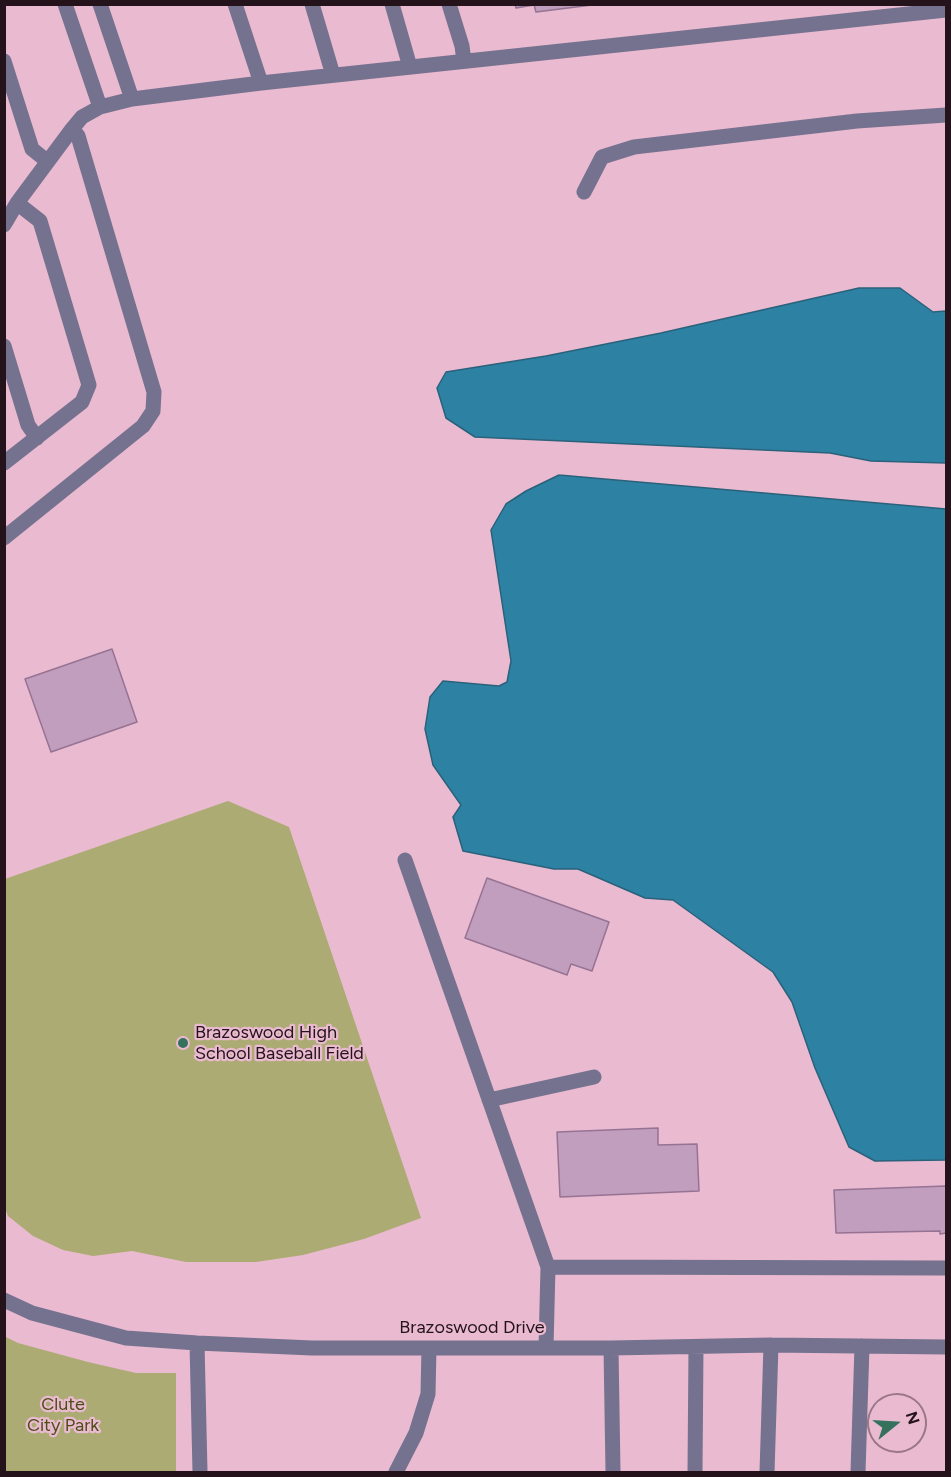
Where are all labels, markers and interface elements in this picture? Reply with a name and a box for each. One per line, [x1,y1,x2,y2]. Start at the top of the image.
place label: Brazoswood High School Baseball Field [195,1022,364,1064]
marker: Brazoswood High School Baseball Field [176,1036,190,1050]
street label: Brazoswood Drive [399,1317,545,1339]
north arrow [867,1393,927,1453]
park label: Clute City Park [27,1394,99,1436]
text: N [902,1409,924,1427]

